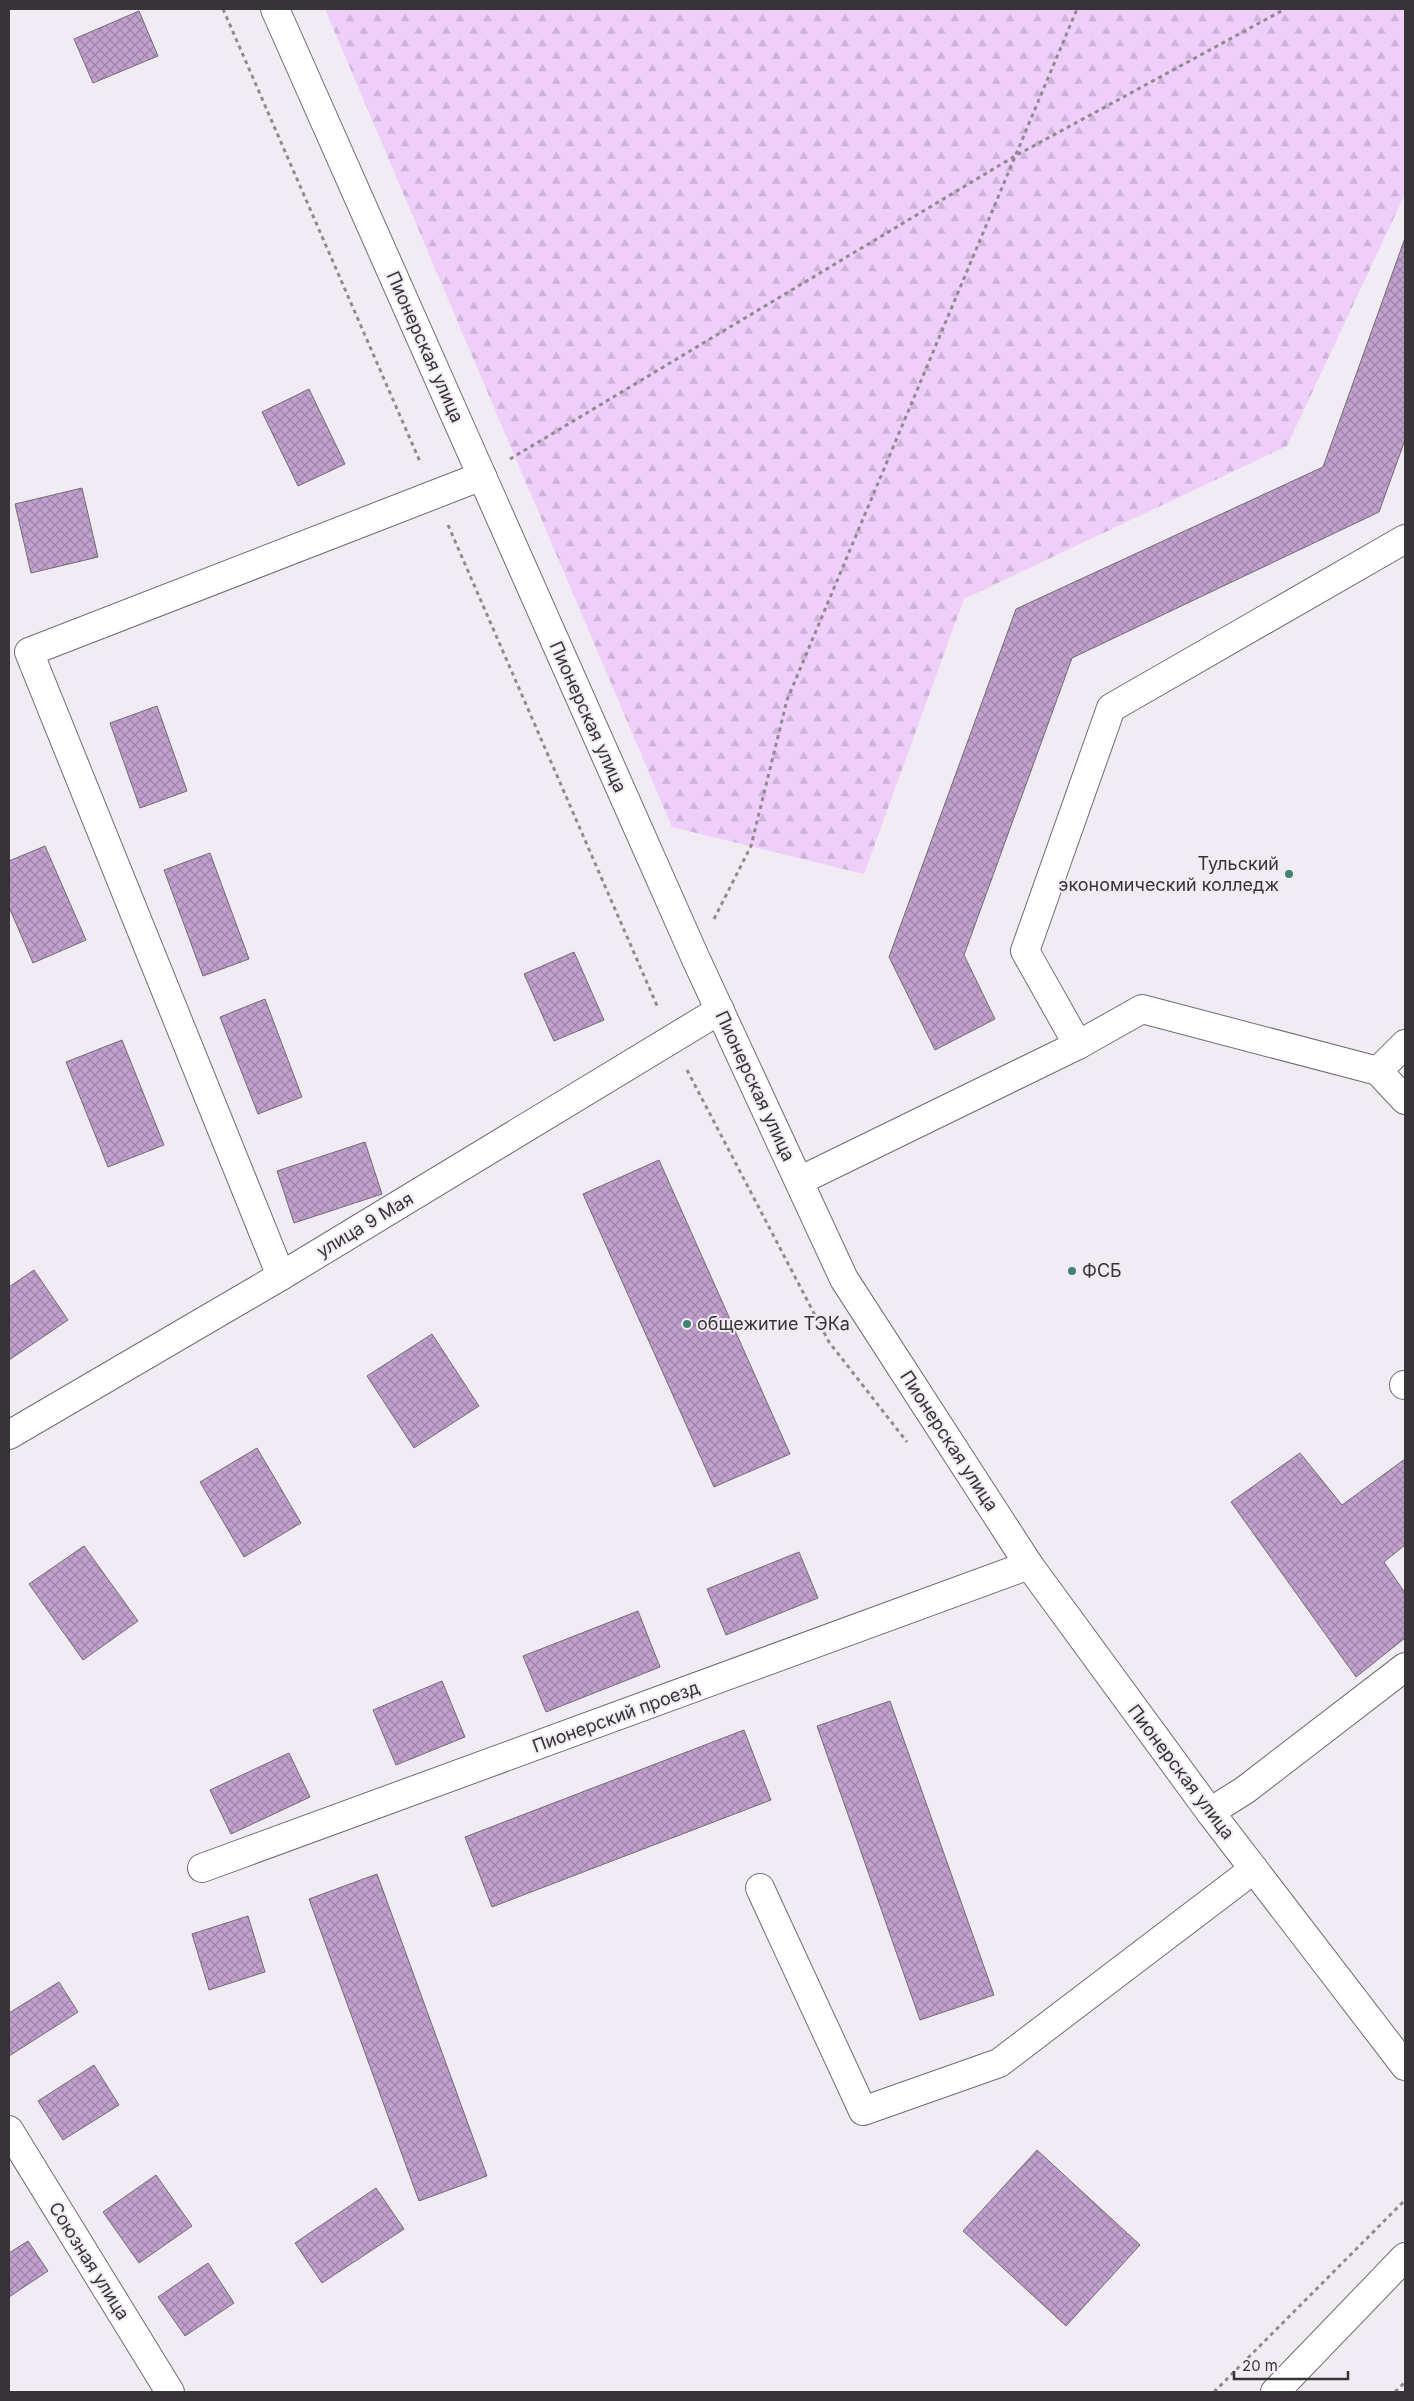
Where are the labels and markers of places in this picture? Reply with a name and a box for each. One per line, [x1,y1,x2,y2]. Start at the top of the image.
place label: Тульский экономический колледж [1058,853,1279,895]
marker: Тульский экономический колледж [1283,868,1295,880]
place label: ФСБ [1082,1260,1122,1281]
marker: ФСБ [1066,1265,1078,1277]
place label: общежитие ТЭКа [697,1313,850,1334]
marker: общежитие ТЭКа [681,1318,693,1330]

